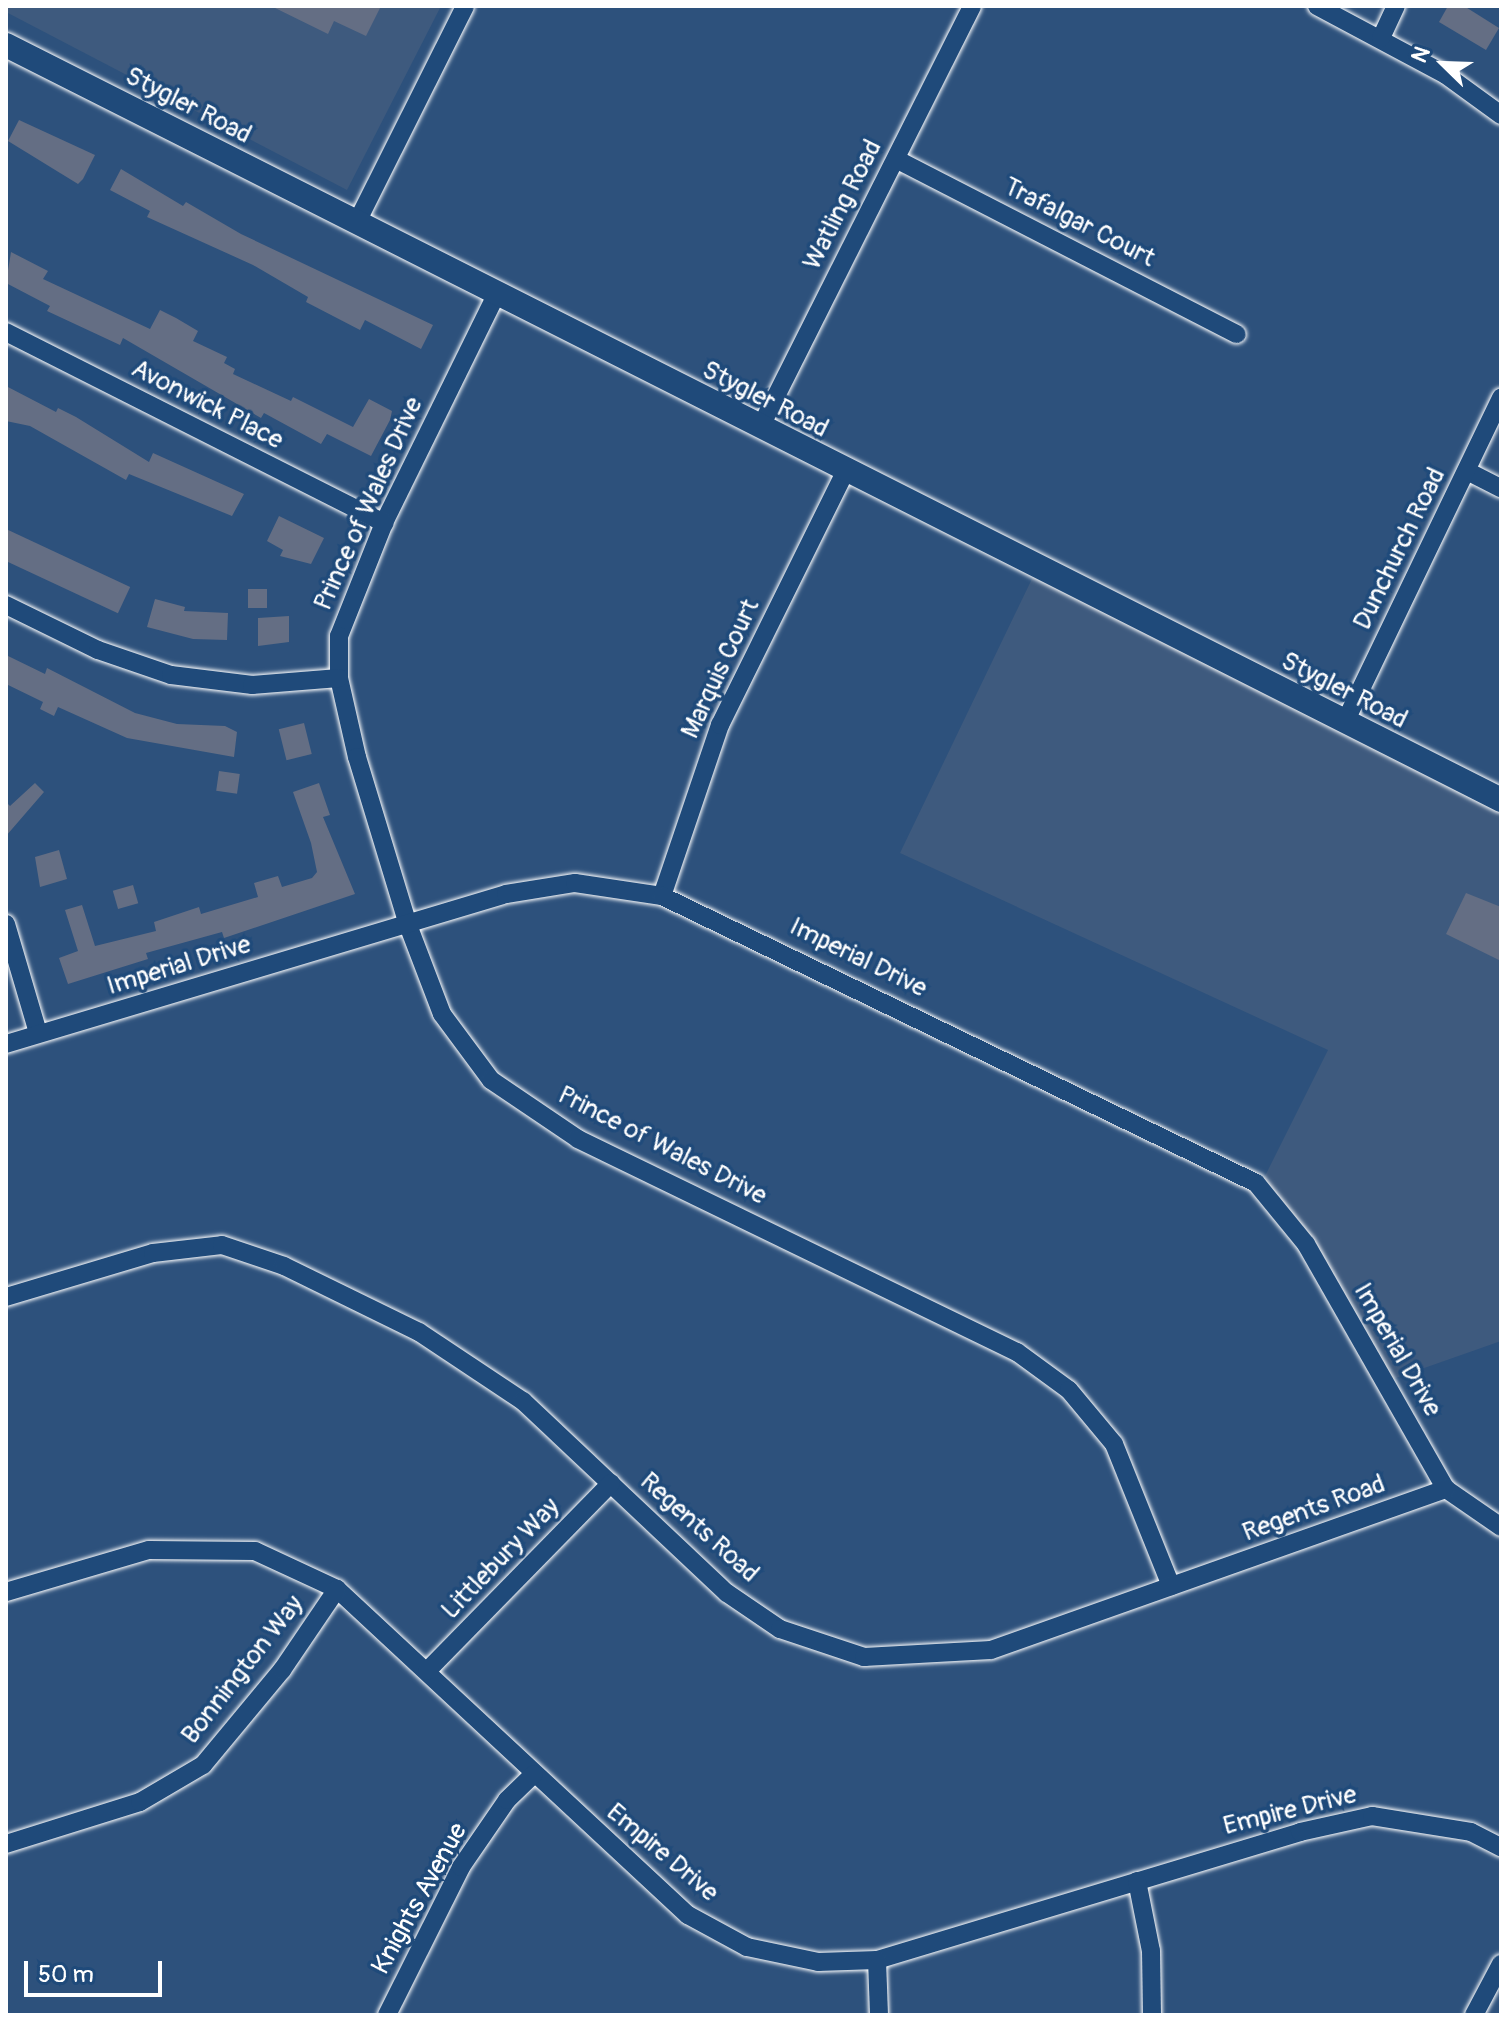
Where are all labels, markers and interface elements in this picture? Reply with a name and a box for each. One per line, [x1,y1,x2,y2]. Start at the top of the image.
north arrow [1403,24,1483,104]
text: N [1405,42,1437,67]
street label: Stygler Road [120,61,256,151]
street label: Watling Road [797,135,889,275]
street label: Trafalgar Court [998,171,1160,275]
street label: Avonwick Place [126,353,288,457]
street label: Stygler Road [697,355,833,445]
street label: Prince of Wales Drive [308,393,430,615]
street label: Dunchurch Road [1347,463,1453,635]
street label: Marquis Court [675,594,767,744]
street label: Stygler Road [1276,646,1412,736]
street label: Imperial Drive [784,911,932,1005]
street label: Imperial Drive [103,929,255,1003]
street label: Prince of Wales Drive [552,1080,772,1212]
street label: Imperial Drive [1346,1278,1448,1422]
street label: Regents Road [633,1466,765,1590]
street label: Regents Road [1239,1469,1389,1549]
street label: Littlebury Way [435,1492,567,1626]
street label: Bonnington Way [175,1589,311,1751]
street label: Empire Drive [1220,1779,1360,1843]
street label: Empire Drive [600,1797,724,1909]
street label: Knights Avenue [366,1818,474,1980]
scale bar [28,1945,166,1995]
text: 50 m [38,1960,94,1989]

